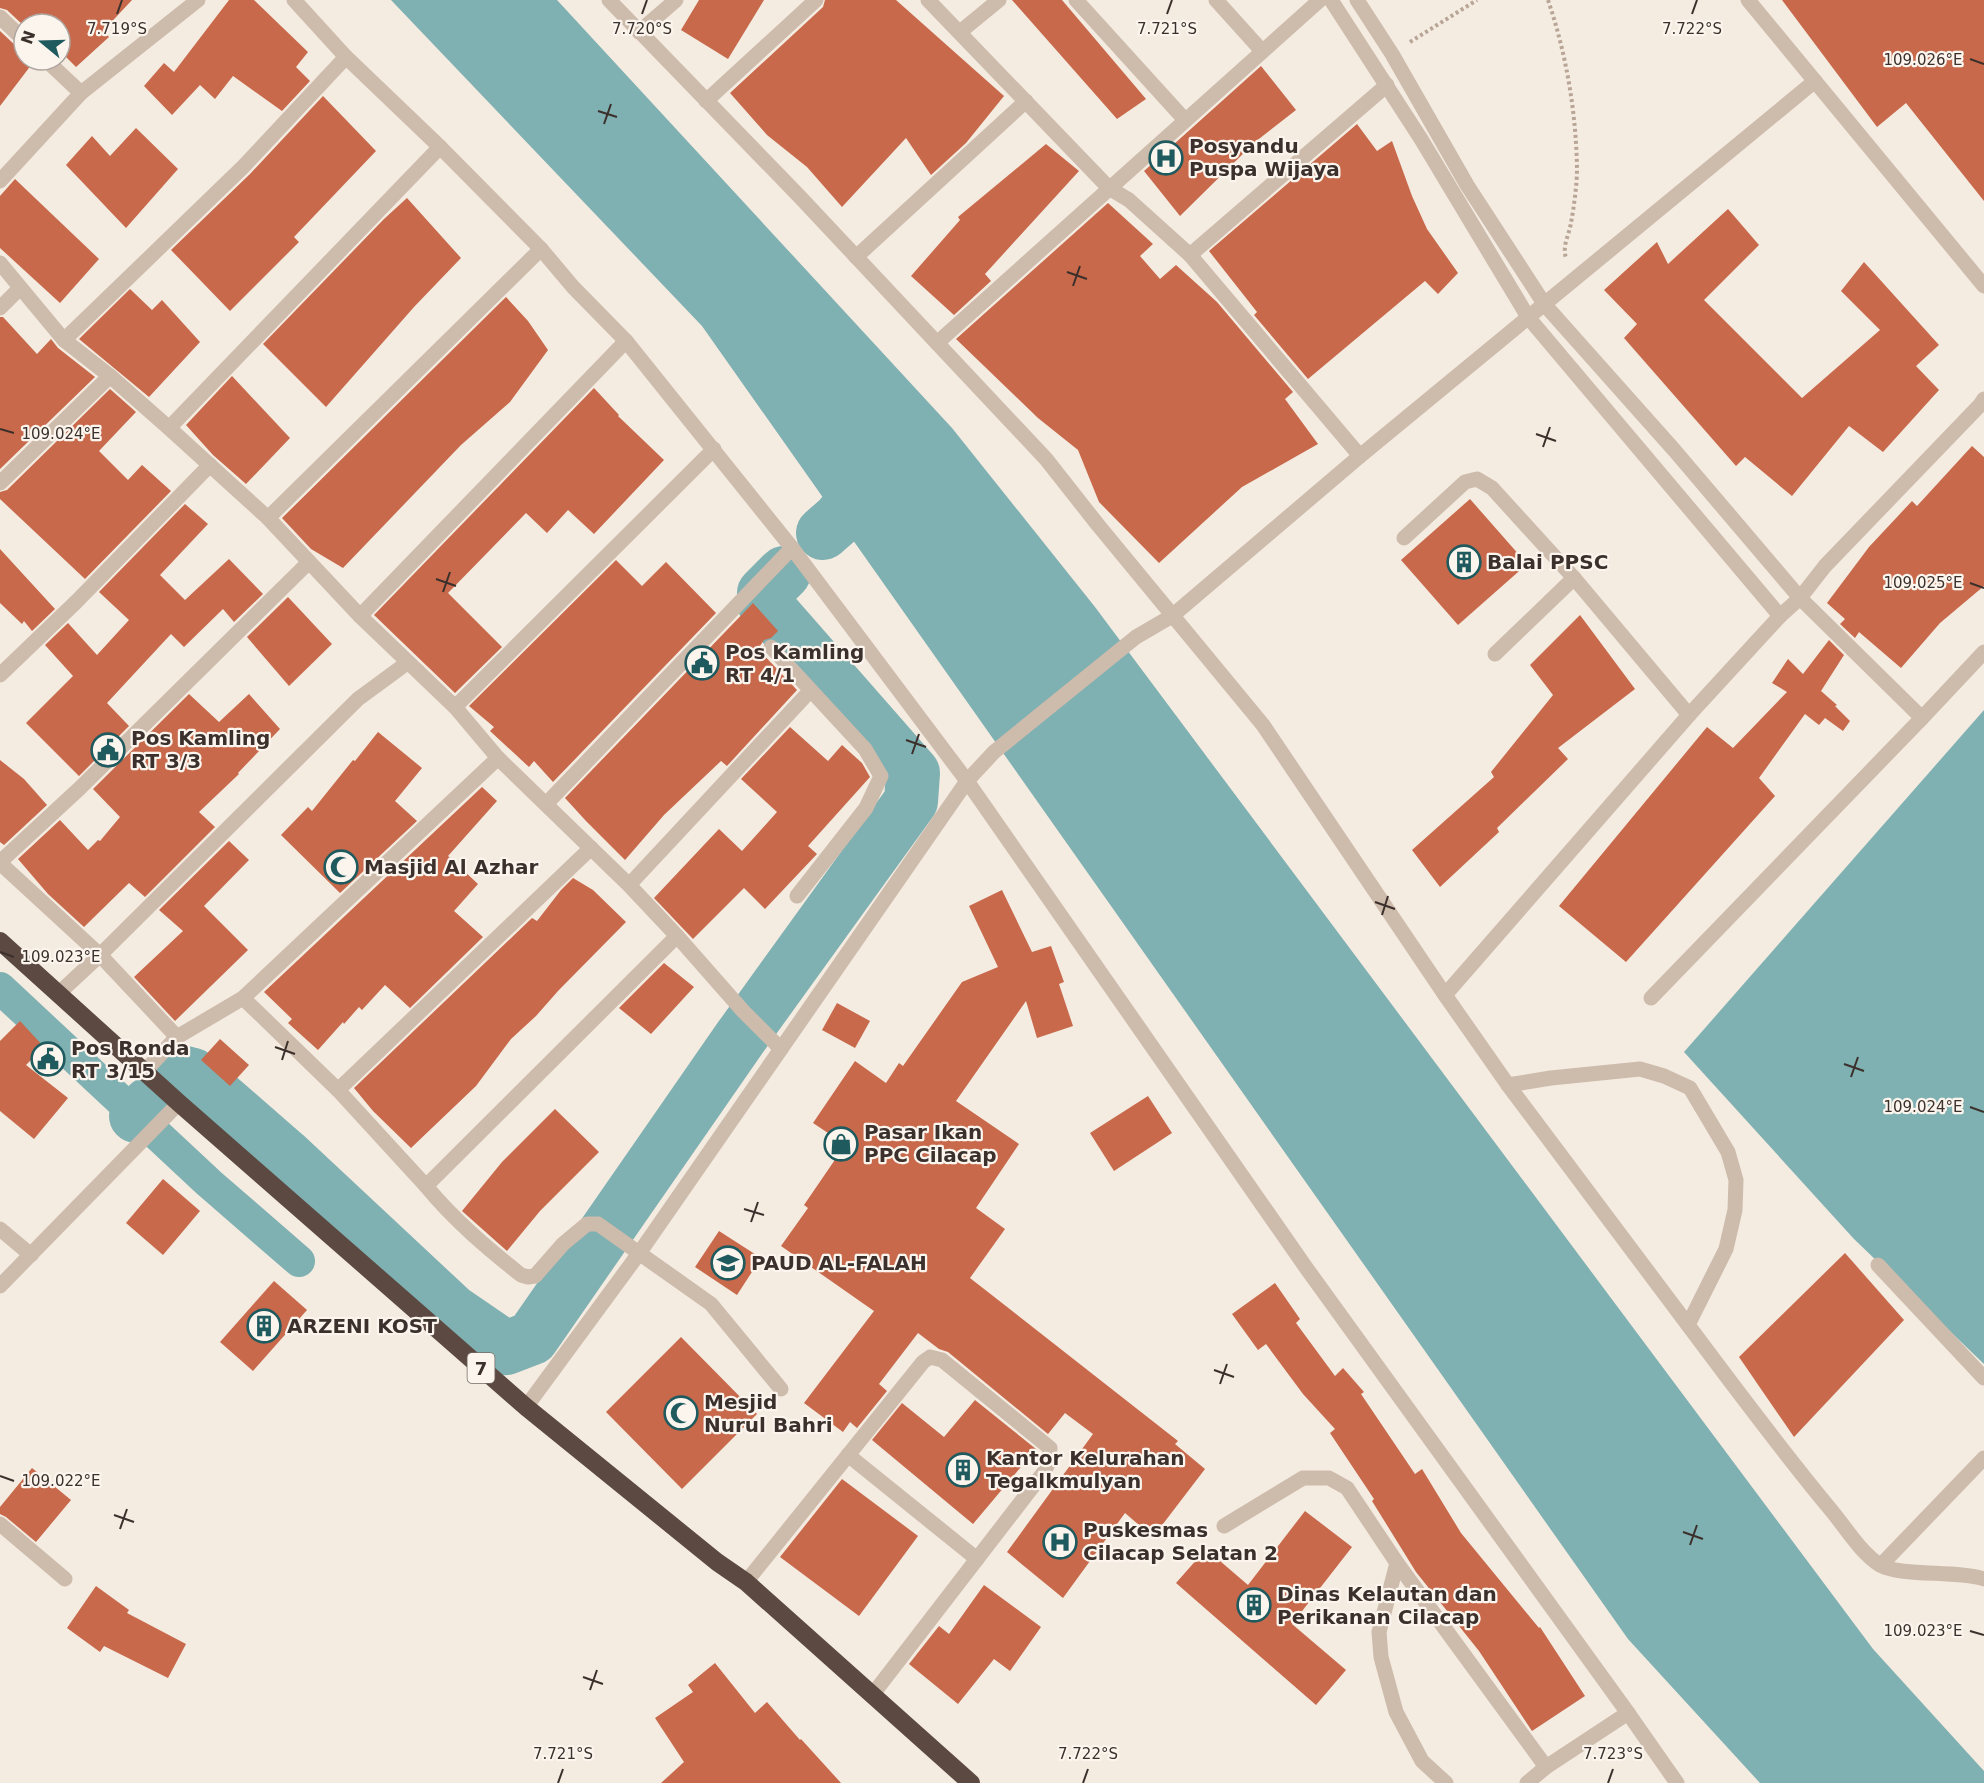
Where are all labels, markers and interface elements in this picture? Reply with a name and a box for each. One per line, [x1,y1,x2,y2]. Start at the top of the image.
north arrow [12,12,72,72]
text: 7.719°S [87,20,147,38]
text: 7.720°S [612,20,672,38]
text: 7.721°S [1137,20,1197,38]
text: 7.722°S [1662,20,1722,38]
text: N [17,28,39,47]
text: 109.026°E [1883,51,1963,69]
place label: Posyandu Puspa Wijaya [1189,134,1340,181]
hospital icon: Posyandu Puspa Wijaya [1148,140,1184,176]
text: 109.024°E [21,425,101,443]
building icon: Balai PPSC [1446,544,1482,580]
place label: Balai PPSC [1487,550,1608,574]
text: 109.025°E [1883,574,1963,592]
place label: Pos Kamling RT 4/1 [725,640,864,687]
public building icon: Pos Kamling RT 4/1 [684,645,720,681]
place label: Pos Kamling RT 3/3 [131,726,270,773]
public building icon: Pos Kamling RT 3/3 [90,732,126,768]
mosque icon: Masjid Al Azhar [323,849,359,885]
place label: Masjid Al Azhar [364,855,538,879]
text: 109.023°E [21,948,101,966]
place label: Pos Ronda RT 3/15 [71,1036,189,1083]
public building icon: Pos Ronda RT 3/15 [30,1041,66,1077]
text: 109.024°E [1883,1098,1963,1116]
place label: Pasar Ikan PPC Cilacap [864,1120,997,1167]
shop icon: Pasar Ikan PPC Cilacap [823,1126,859,1162]
school or university icon: PAUD AL-FALAH [710,1245,746,1281]
place label: PAUD AL-FALAH [751,1251,927,1275]
building icon: ARZENI KOST [246,1308,282,1344]
place label: ARZENI KOST [287,1314,437,1338]
road number: 7 [468,1353,494,1383]
place label: Mesjid Nurul Bahri [704,1390,833,1437]
mosque icon: Mesjid Nurul Bahri [663,1395,699,1431]
place label: Kantor Kelurahan Tegalkmulyan [986,1446,1185,1493]
building icon: Kantor Kelurahan Tegalkmulyan [945,1452,981,1488]
text: 109.022°E [21,1472,101,1490]
place label: Puskesmas Cilacap Selatan 2 [1083,1518,1278,1565]
hospital icon: Puskesmas Cilacap Selatan 2 [1042,1524,1078,1560]
place label: Dinas Kelautan dan Perikanan Cilacap [1277,1582,1497,1629]
building icon: Dinas Kelautan dan Perikanan Cilacap [1236,1587,1272,1623]
text: 109.023°E [1883,1622,1963,1640]
text: 7.721°S [533,1745,593,1763]
text: 7.722°S [1058,1745,1118,1763]
text: 7.723°S [1583,1745,1643,1763]

